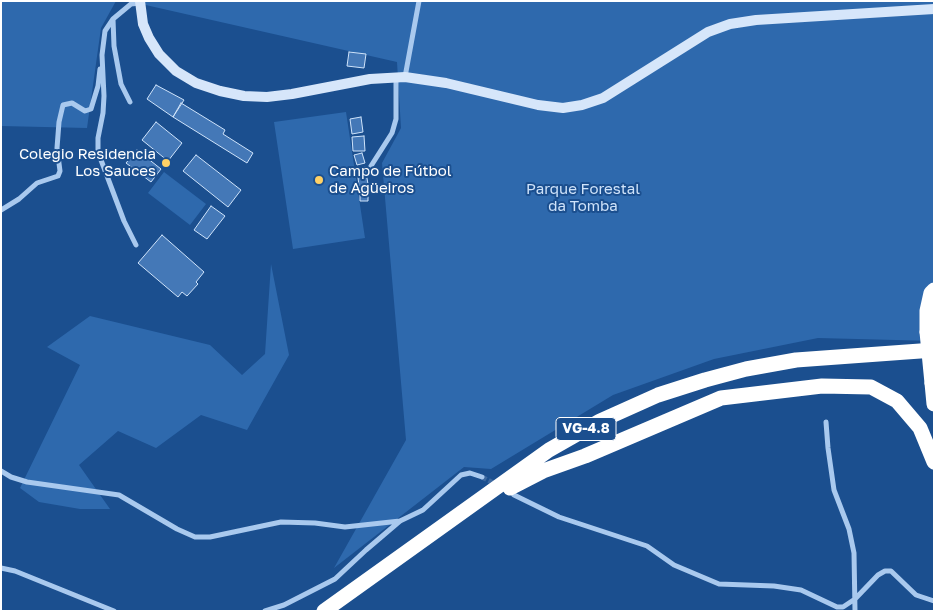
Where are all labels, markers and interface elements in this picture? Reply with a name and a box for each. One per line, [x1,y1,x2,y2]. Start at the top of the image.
place label: Colegio Residencia Los Sauces [19,145,156,180]
marker: Colegio Residencia Los Sauces [160,157,172,169]
place label: Campo de Fútbol de Agüeiros [329,162,452,197]
marker: Campo de Fútbol de Agüeiros [313,174,325,186]
park label: Parque Forestal da Tomba [526,180,640,215]
road number: VG-4.8 [556,418,616,440]

